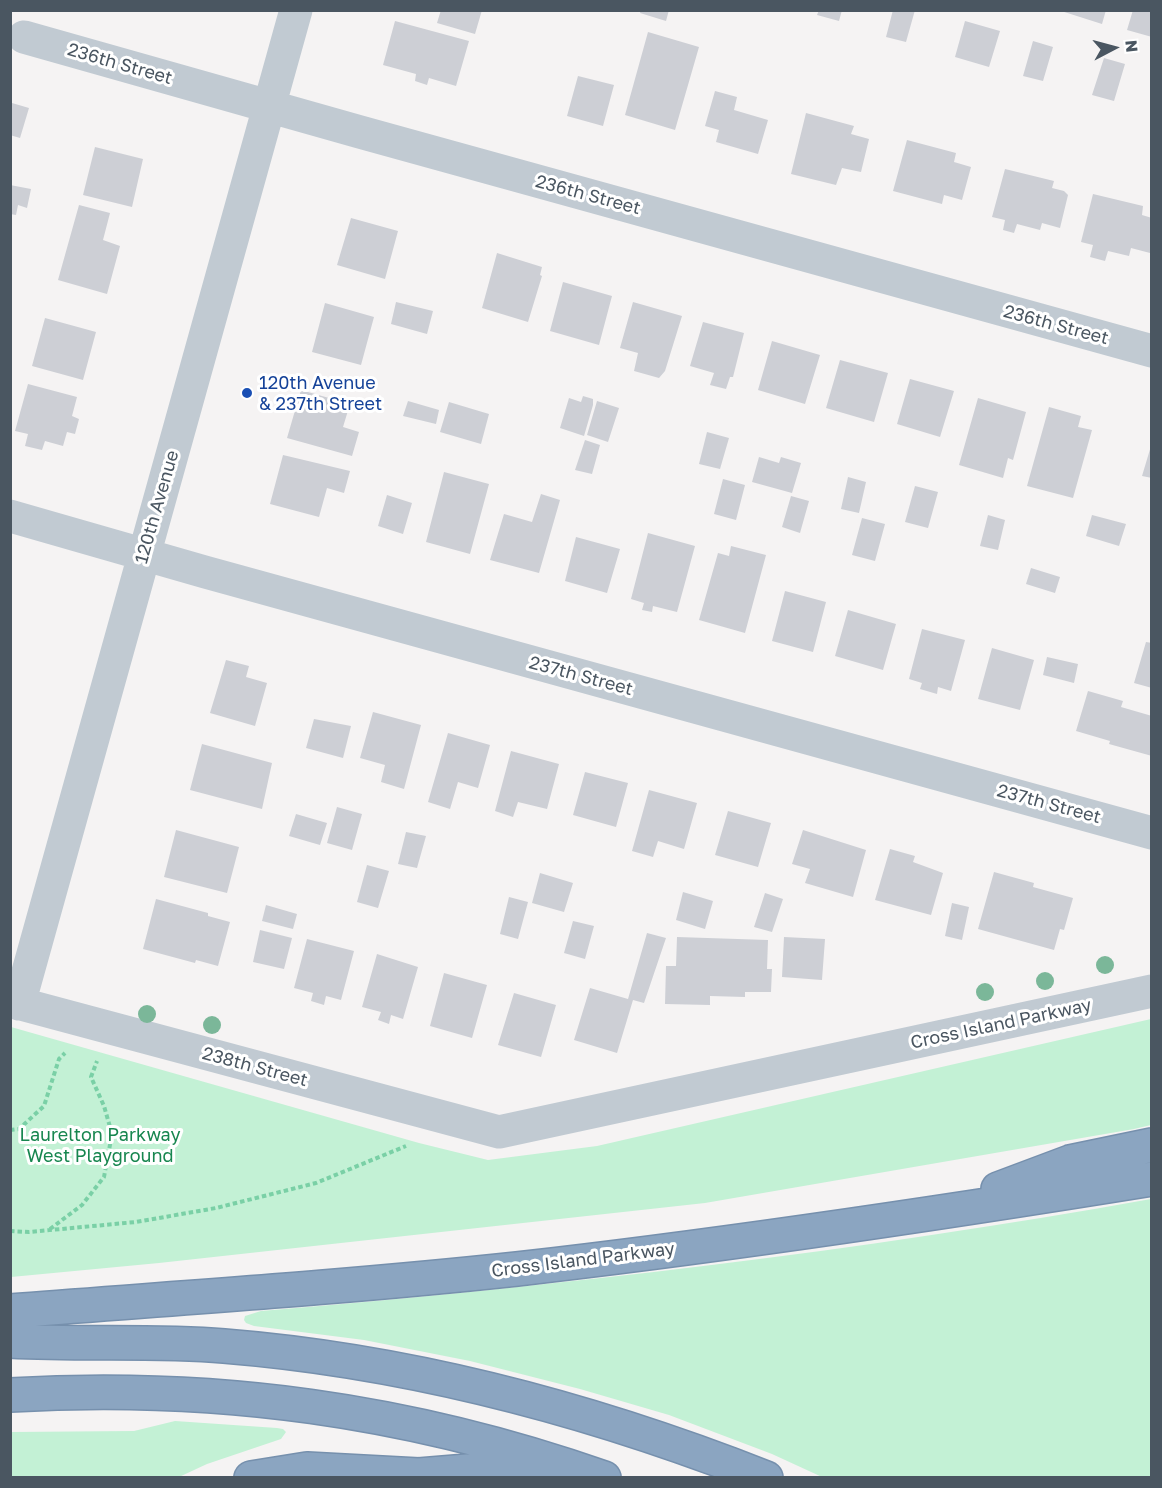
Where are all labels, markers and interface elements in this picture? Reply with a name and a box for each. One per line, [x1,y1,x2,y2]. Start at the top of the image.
north arrow [1084,18,1144,78]
street label: 236th Street [65,39,175,89]
text: N [1121,39,1142,53]
street label: 236th Street [533,171,643,219]
street label: 236th Street [1001,301,1111,349]
place label: 120th Avenue & 237th Street [259,372,382,415]
marker: 120th Avenue & 237th Street [240,386,254,400]
street label: 120th Avenue [131,448,183,566]
street label: 237th Street [527,652,635,700]
street label: 237th Street [995,780,1103,828]
street label: Cross Island Parkway [909,994,1093,1054]
street label: 238th Street [200,1043,310,1091]
park label: Laurelton Parkway West Playground [19,1124,181,1166]
street label: Cross Island Parkway [490,1238,676,1282]

